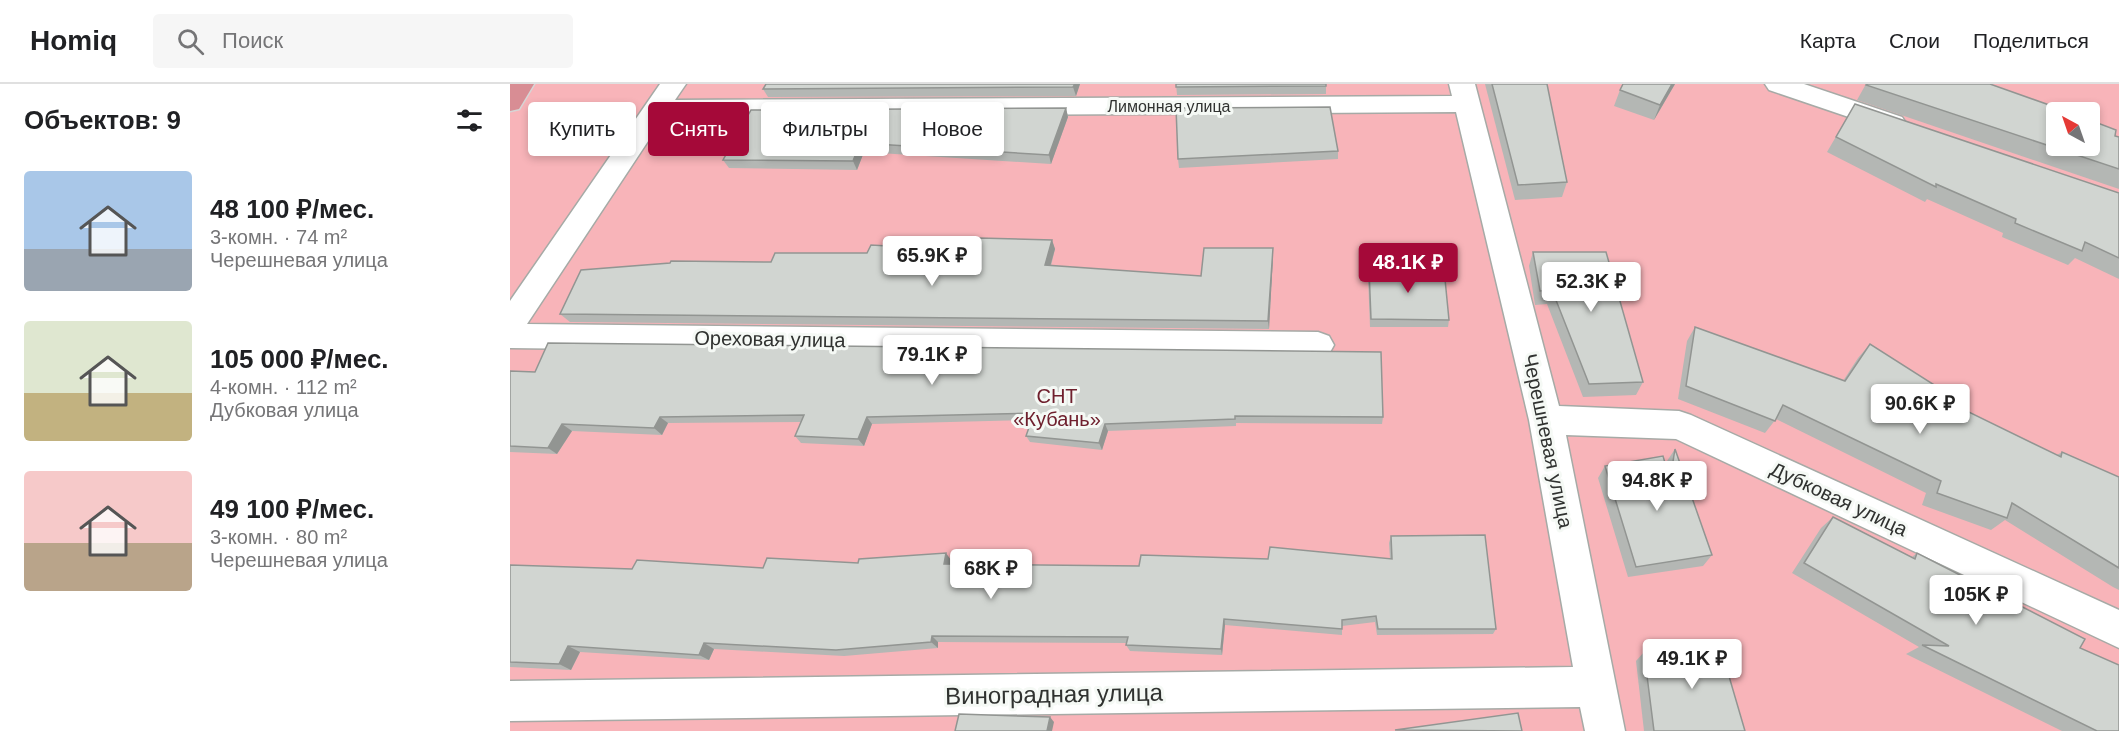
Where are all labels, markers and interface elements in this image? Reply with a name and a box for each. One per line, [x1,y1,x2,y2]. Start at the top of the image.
search box [153,14,573,68]
text: Homiq [30,25,117,56]
icon: search [174,25,207,58]
text: Поиск [222,28,283,53]
text: Карта [1800,29,1856,52]
text: Слои [1889,29,1940,52]
text: Поделиться [1973,29,2089,52]
street label: Лимонная улица [1108,98,1231,115]
chip: Купить [528,102,636,156]
chip: Снять [648,102,749,156]
chip: Фильтры [761,102,889,156]
chip: Новое [901,102,1004,156]
north arrow [2046,102,2100,156]
map controls [2046,102,2100,156]
icon: filters [453,104,486,137]
text: Объектов: 9 [24,105,181,135]
text: 48 100 ₽/мес. [210,194,374,224]
icon: home [72,195,144,267]
text: 3-комн. · 74 m² [210,226,347,248]
pin: 65.9K ₽ [877,236,987,287]
pin: 48.1K ₽ [1353,243,1463,294]
text: 65.9K ₽ [897,244,967,266]
text: Черешневая улица [210,249,388,271]
text: 48.1K ₽ [1373,251,1443,273]
pin: 52.3K ₽ [1536,262,1646,313]
text: 52.3K ₽ [1556,270,1626,292]
street label: Ореховая улица [694,327,847,351]
pin: 79.1K ₽ [877,335,987,386]
text: 79.1K ₽ [897,343,967,365]
text: 105 000 ₽/мес. [210,344,389,374]
icon: home [72,345,144,417]
street label: Черешневая улица [1519,352,1577,531]
text: 4-комн. · 112 m² [210,376,357,398]
pin: 90.6K ₽ [1865,384,1975,435]
park label: СНТ «Кубань» [1013,385,1101,430]
text: 90.6K ₽ [1885,392,1955,414]
text: Дубковая улица [210,399,359,421]
street label: Дубковая улица [1767,458,1912,541]
pin: 94.8K ₽ [1602,461,1712,512]
text: 94.8K ₽ [1622,469,1692,491]
text: 49 100 ₽/мес. [210,494,374,524]
icon: home [72,495,144,567]
text: 3-комн. · 80 m² [210,526,347,548]
text: Черешневая улица [210,549,388,571]
pin: 68K ₽ [949,549,1033,600]
text: 68K ₽ [964,557,1018,579]
pin: 105K ₽ [1927,575,2025,626]
text: 105K ₽ [1943,583,2009,605]
pin: 49.1K ₽ [1637,639,1747,690]
text: 49.1K ₽ [1657,647,1727,669]
street label: Виноградная улица [945,679,1164,709]

